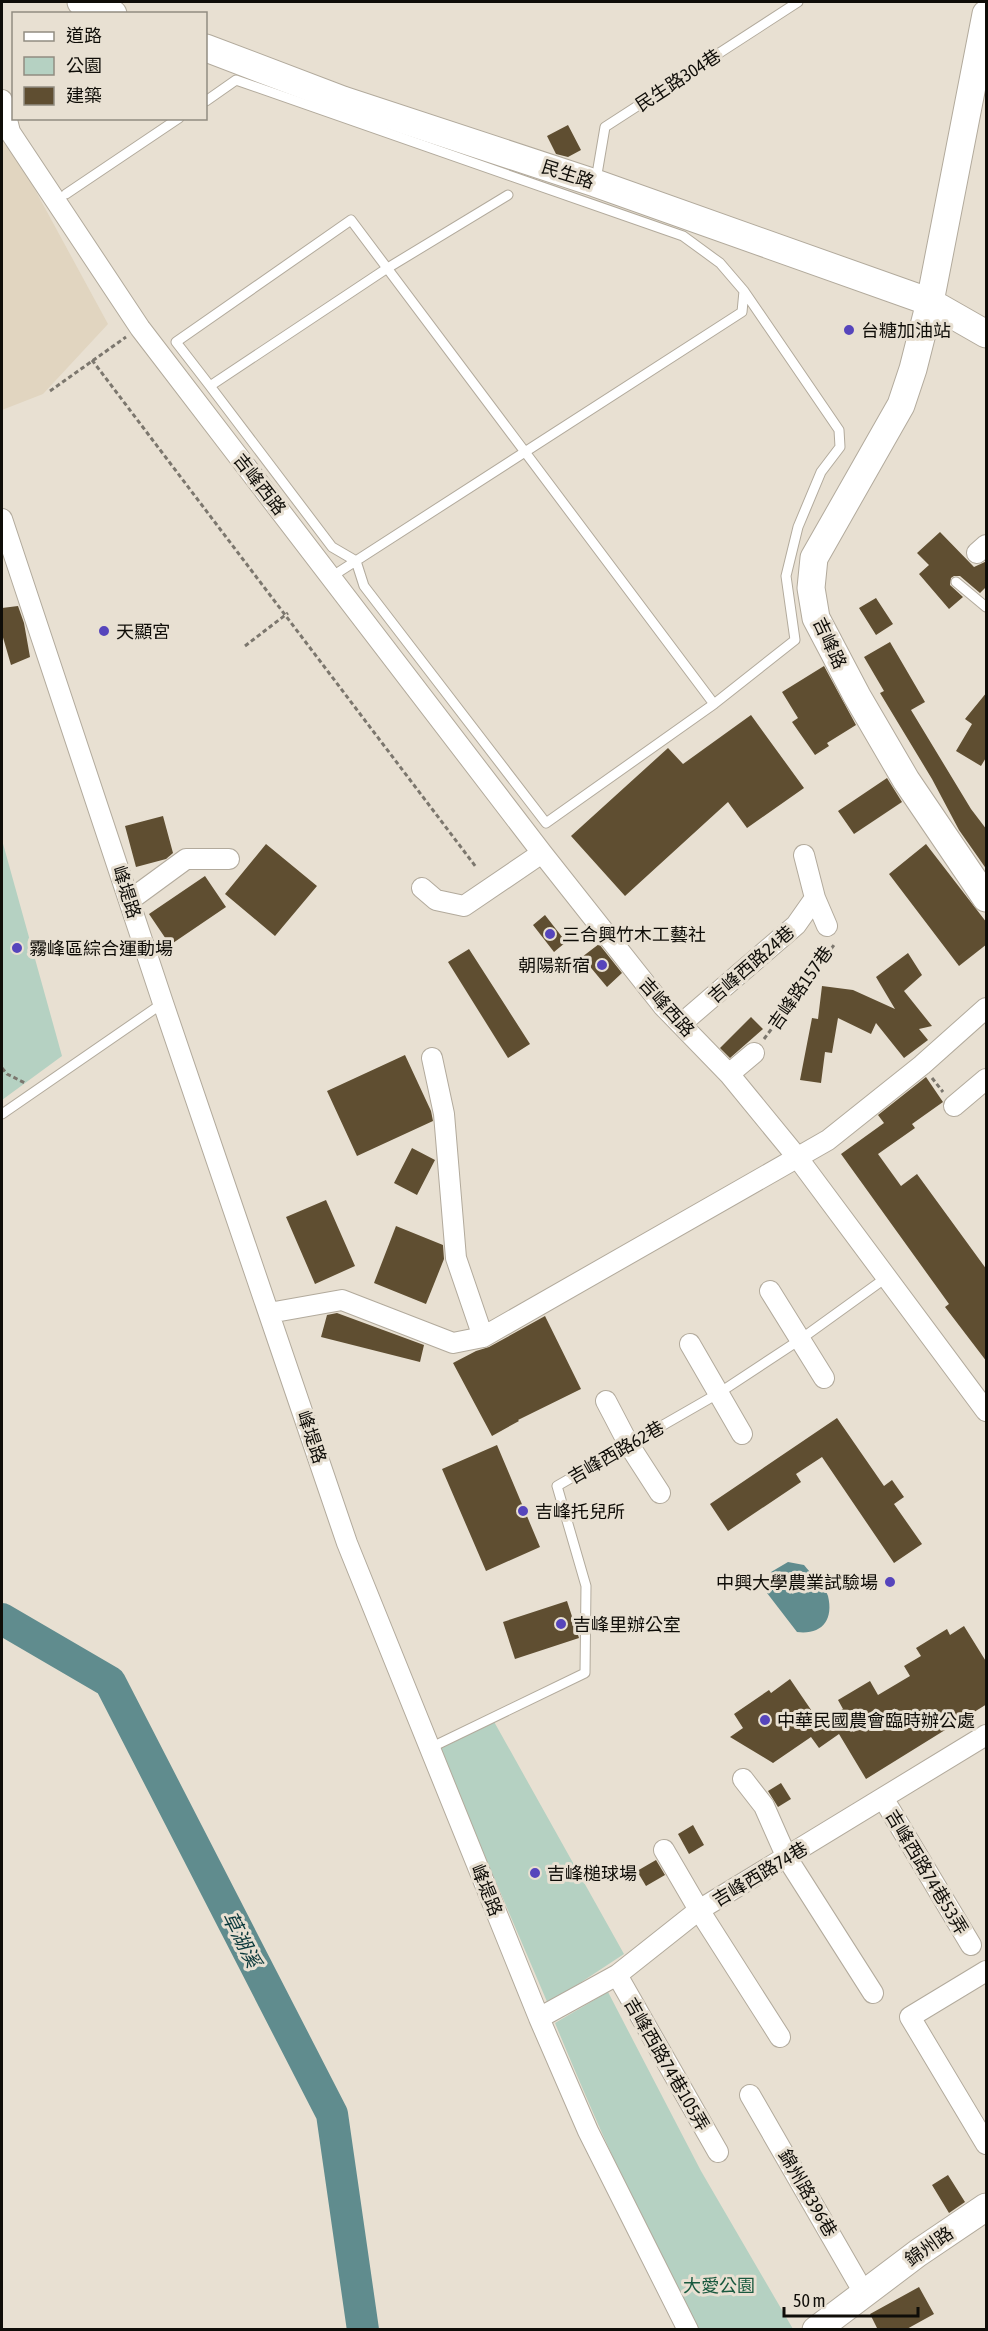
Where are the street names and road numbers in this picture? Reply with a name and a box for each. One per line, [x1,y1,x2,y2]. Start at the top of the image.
street label: 民生路304巷 [631,45,725,115]
street label: 民生路 [539,156,597,192]
street label: 吉峰西路 [230,449,290,519]
street label: 吉峰路 [809,614,851,672]
street label: 峰堤路 [109,863,145,921]
street label: 吉峰西路24巷 [704,921,798,1007]
street label: 吉峰路157巷 [763,942,837,1034]
street label: 吉峰西路 [635,973,699,1041]
street label: 峰堤路 [293,1408,331,1466]
street label: 吉峰西路62巷 [564,1416,668,1488]
street label: 吉峰西路74巷53弄 [881,1806,973,1938]
street label: 吉峰西路74巷 [709,1837,811,1911]
street label: 峰堤路 [467,1861,507,1919]
street label: 吉峰西路74巷105弄 [620,1994,714,2134]
street label: 錦州路396巷 [775,2146,841,2240]
street label: 錦州路 [901,2222,957,2270]

